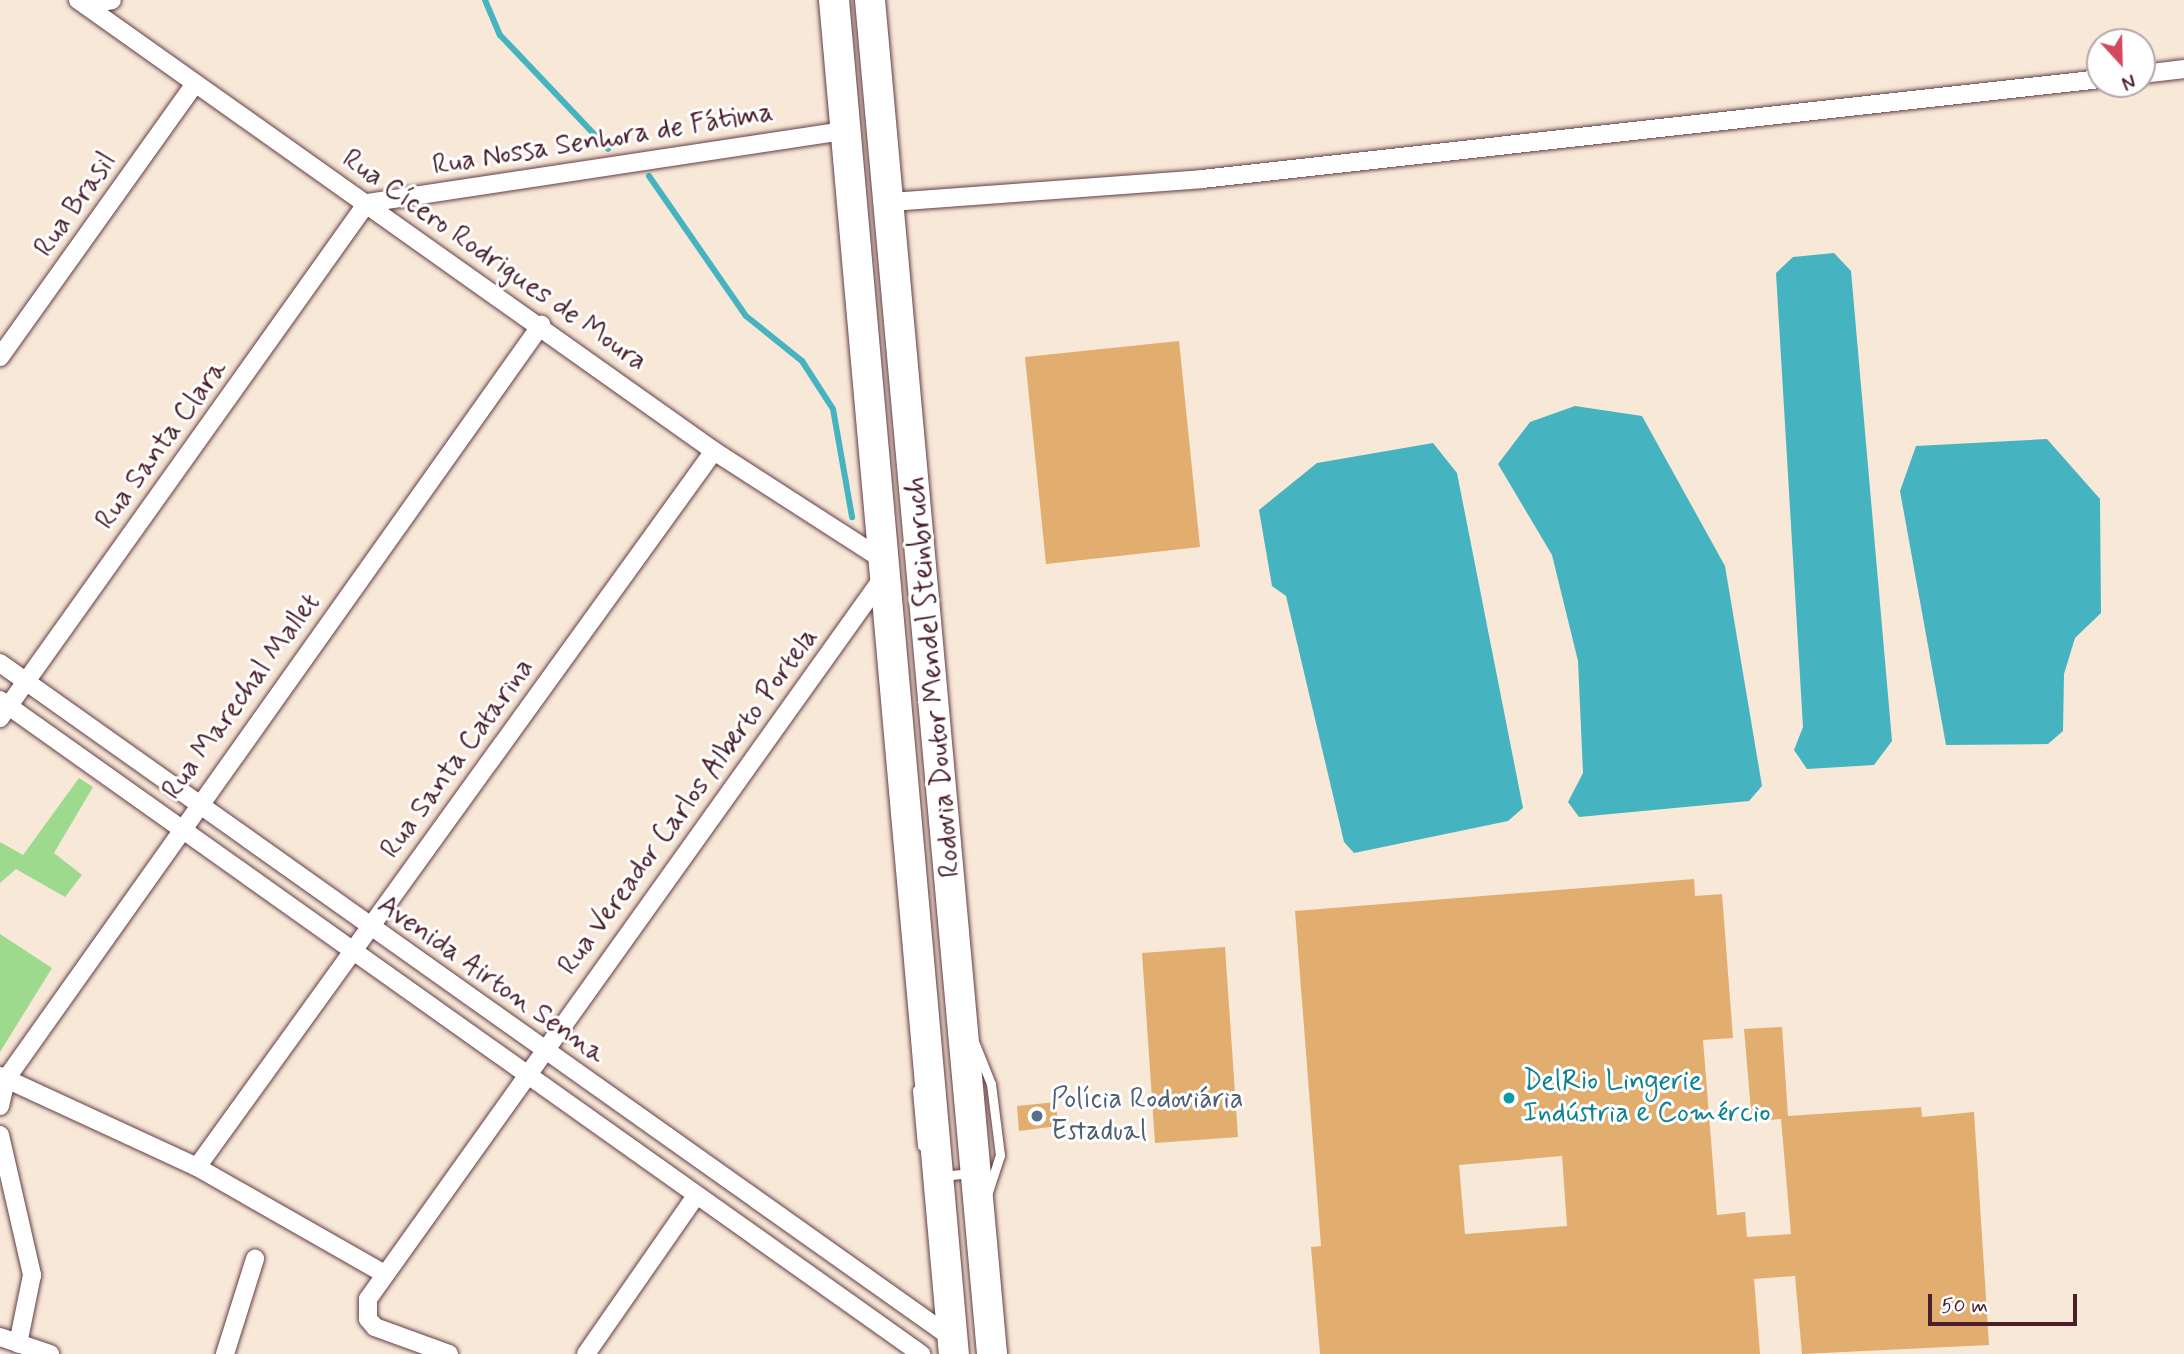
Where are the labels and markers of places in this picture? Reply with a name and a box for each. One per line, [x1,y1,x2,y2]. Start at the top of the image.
place label: DelRio Lingerie Indústria e Comércio [1523,1065,1771,1131]
place label: Polícia Rodoviária Estadual [1051,1083,1245,1149]
marker: DelRio Lingerie Indústria e Comércio [1501,1090,1517,1106]
marker: Polícia Rodoviária Estadual [1029,1108,1045,1124]

